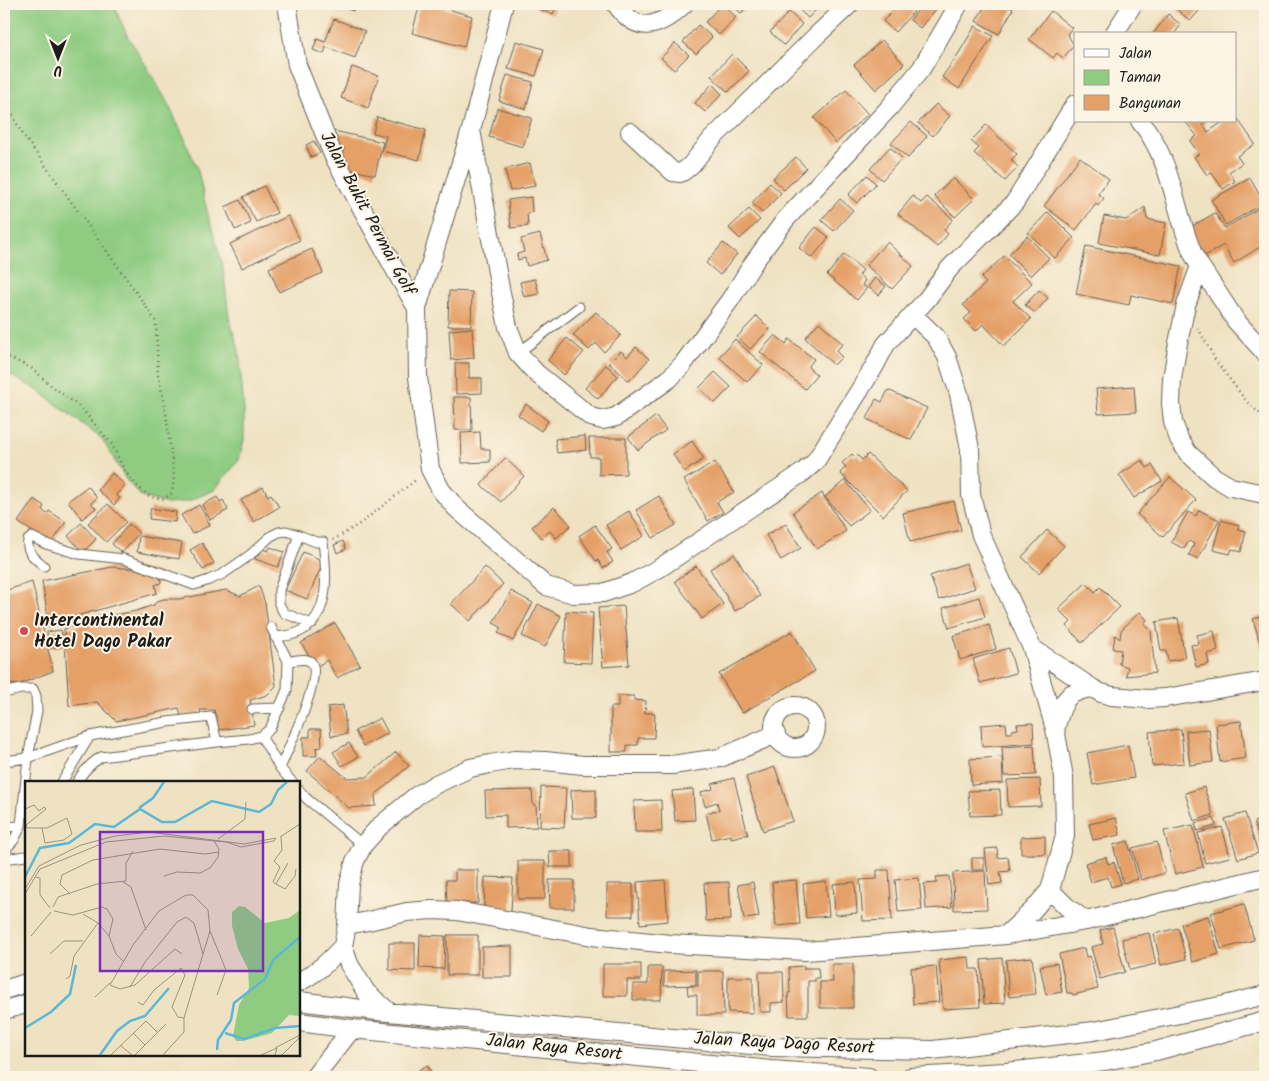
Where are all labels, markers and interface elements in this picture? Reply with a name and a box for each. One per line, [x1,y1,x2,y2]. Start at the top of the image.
north arrow [32,32,82,82]
legend [1074,32,1236,122]
text: Jalan [1119,42,1152,66]
text: U [53,59,62,81]
text: Taman [1119,66,1161,90]
text: Bangunan [1119,92,1181,116]
street label: Jalan Bukit Permai Golf [311,127,424,303]
place label: Intercontinental Hotel Dago Pakar [34,607,173,657]
marker: Intercontinental Hotel Dago Pakar [18,625,30,637]
inset map [25,781,300,1056]
street label: Jalan Raya Dago Resort [693,1025,876,1063]
street label: Jalan Raya Resort [484,1026,625,1070]

